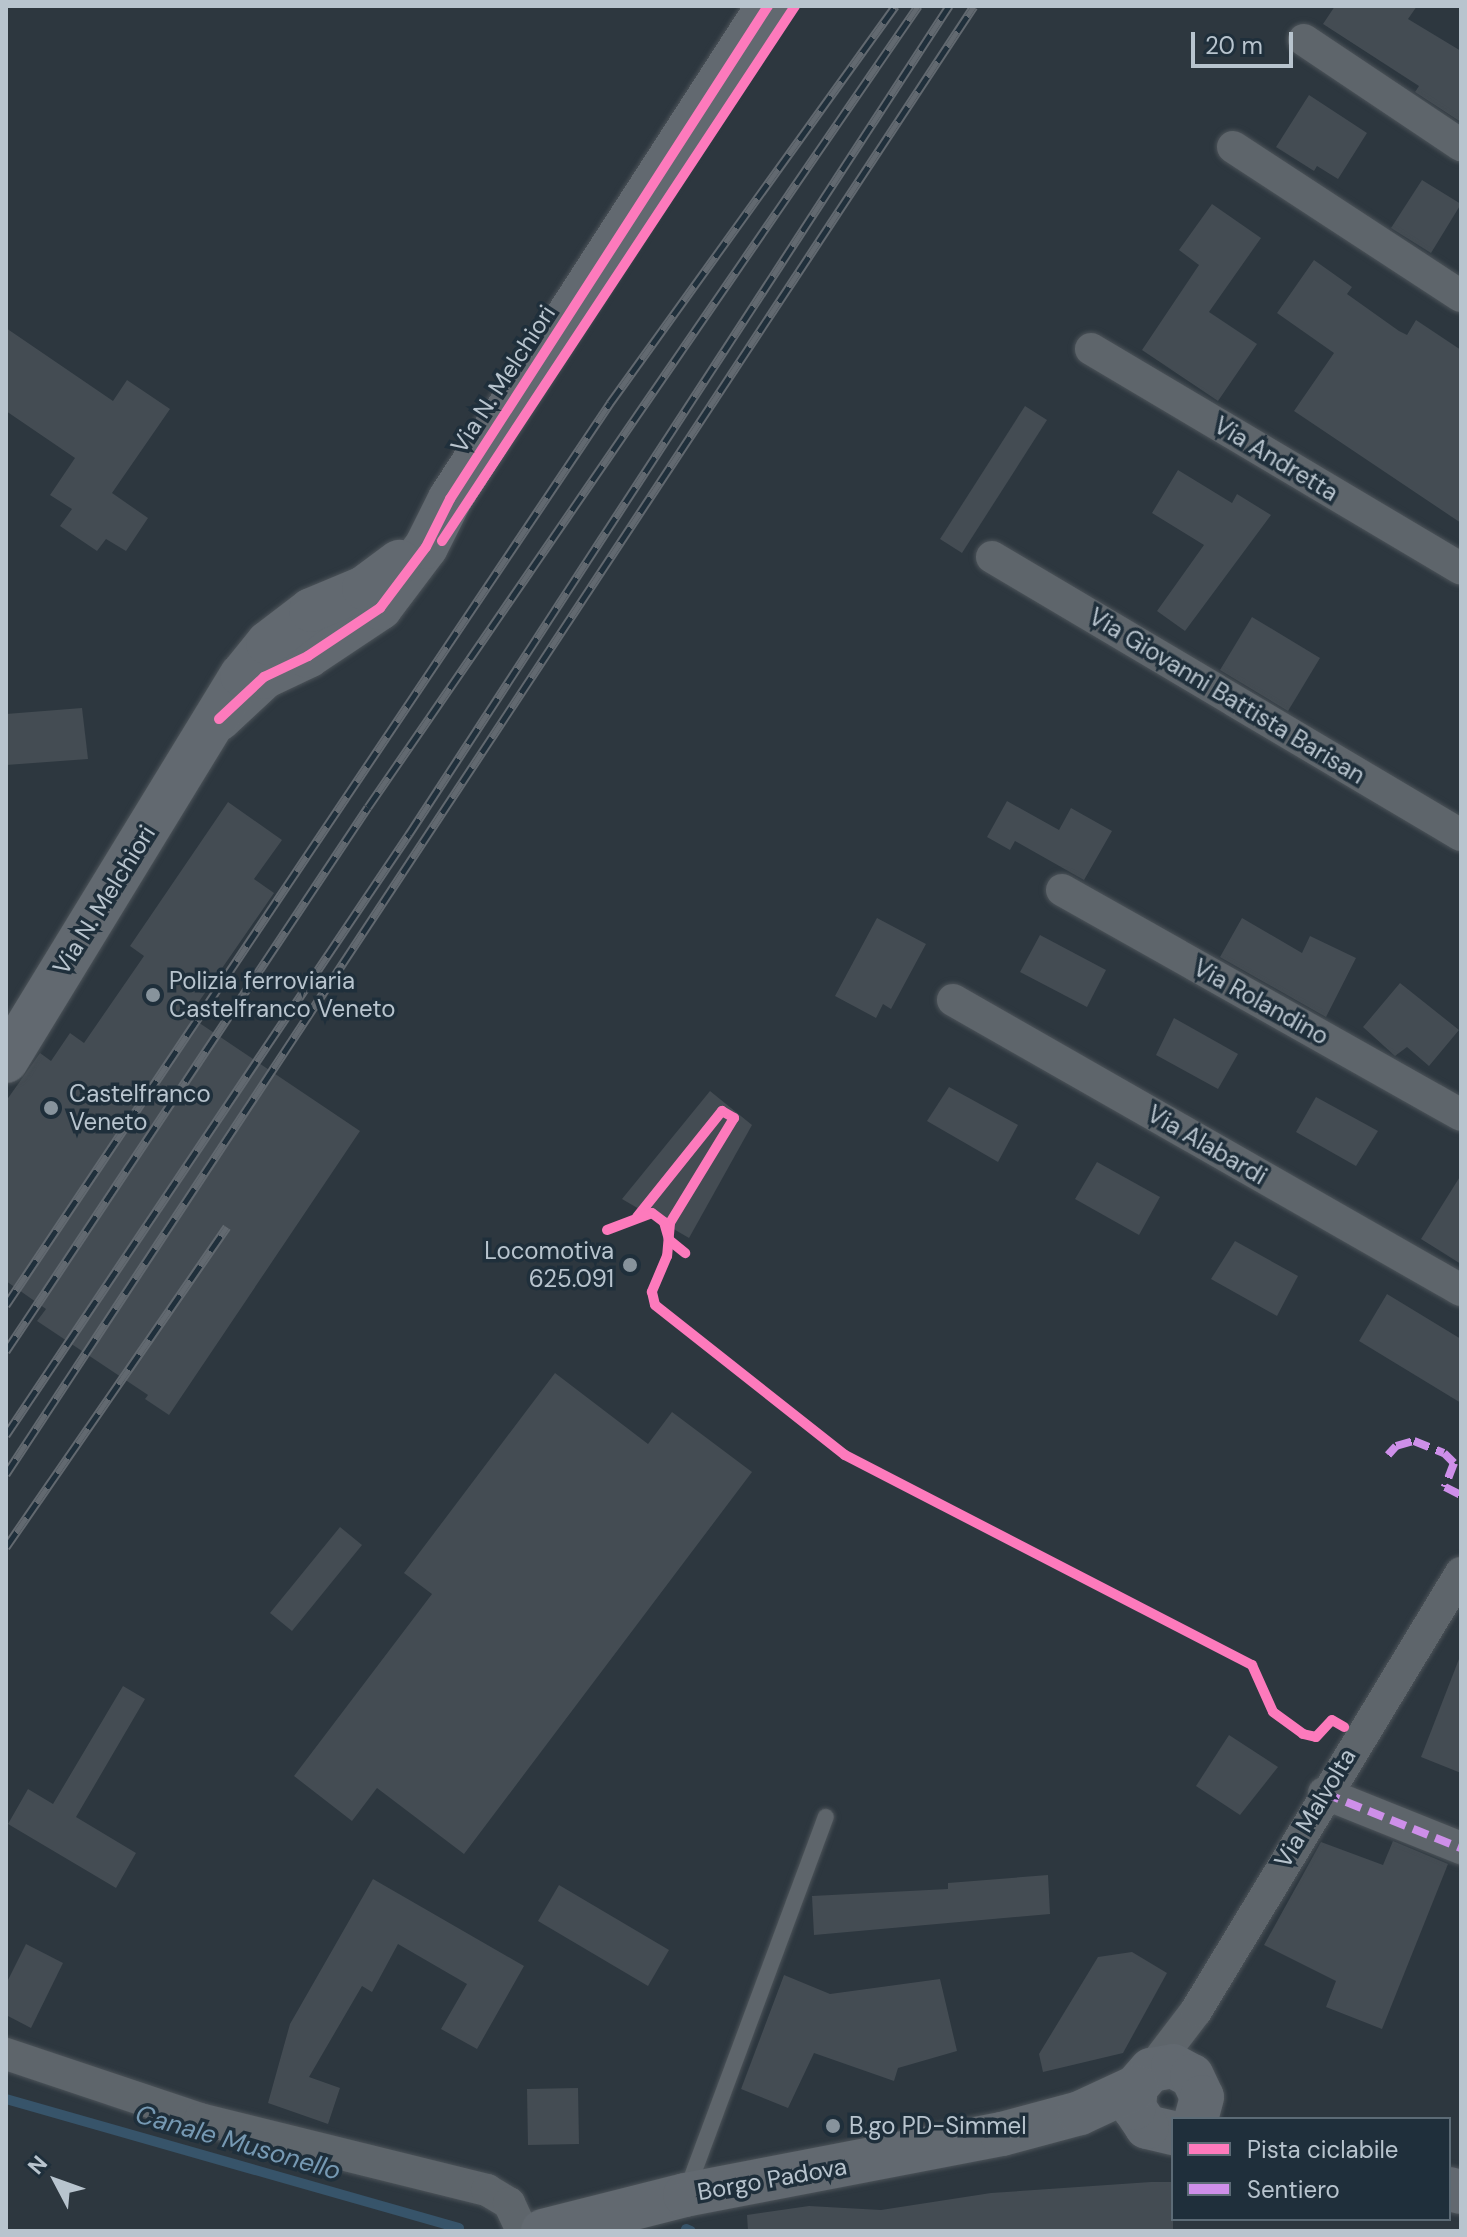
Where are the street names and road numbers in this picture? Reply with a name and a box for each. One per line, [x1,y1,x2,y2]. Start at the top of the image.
street label: Via N. Melchiori [445,300,561,458]
street label: Via Andretta [1209,411,1343,507]
street label: Via Giovanni Battista Barisan [1084,602,1370,790]
street label: Via N. Melchiori [47,820,161,980]
street label: Via Rolandino [1188,953,1334,1051]
street label: Via Alabardi [1142,1099,1272,1191]
street label: Via Malvolta [1268,1743,1362,1873]
street label: Borgo Padova [695,2152,849,2206]

